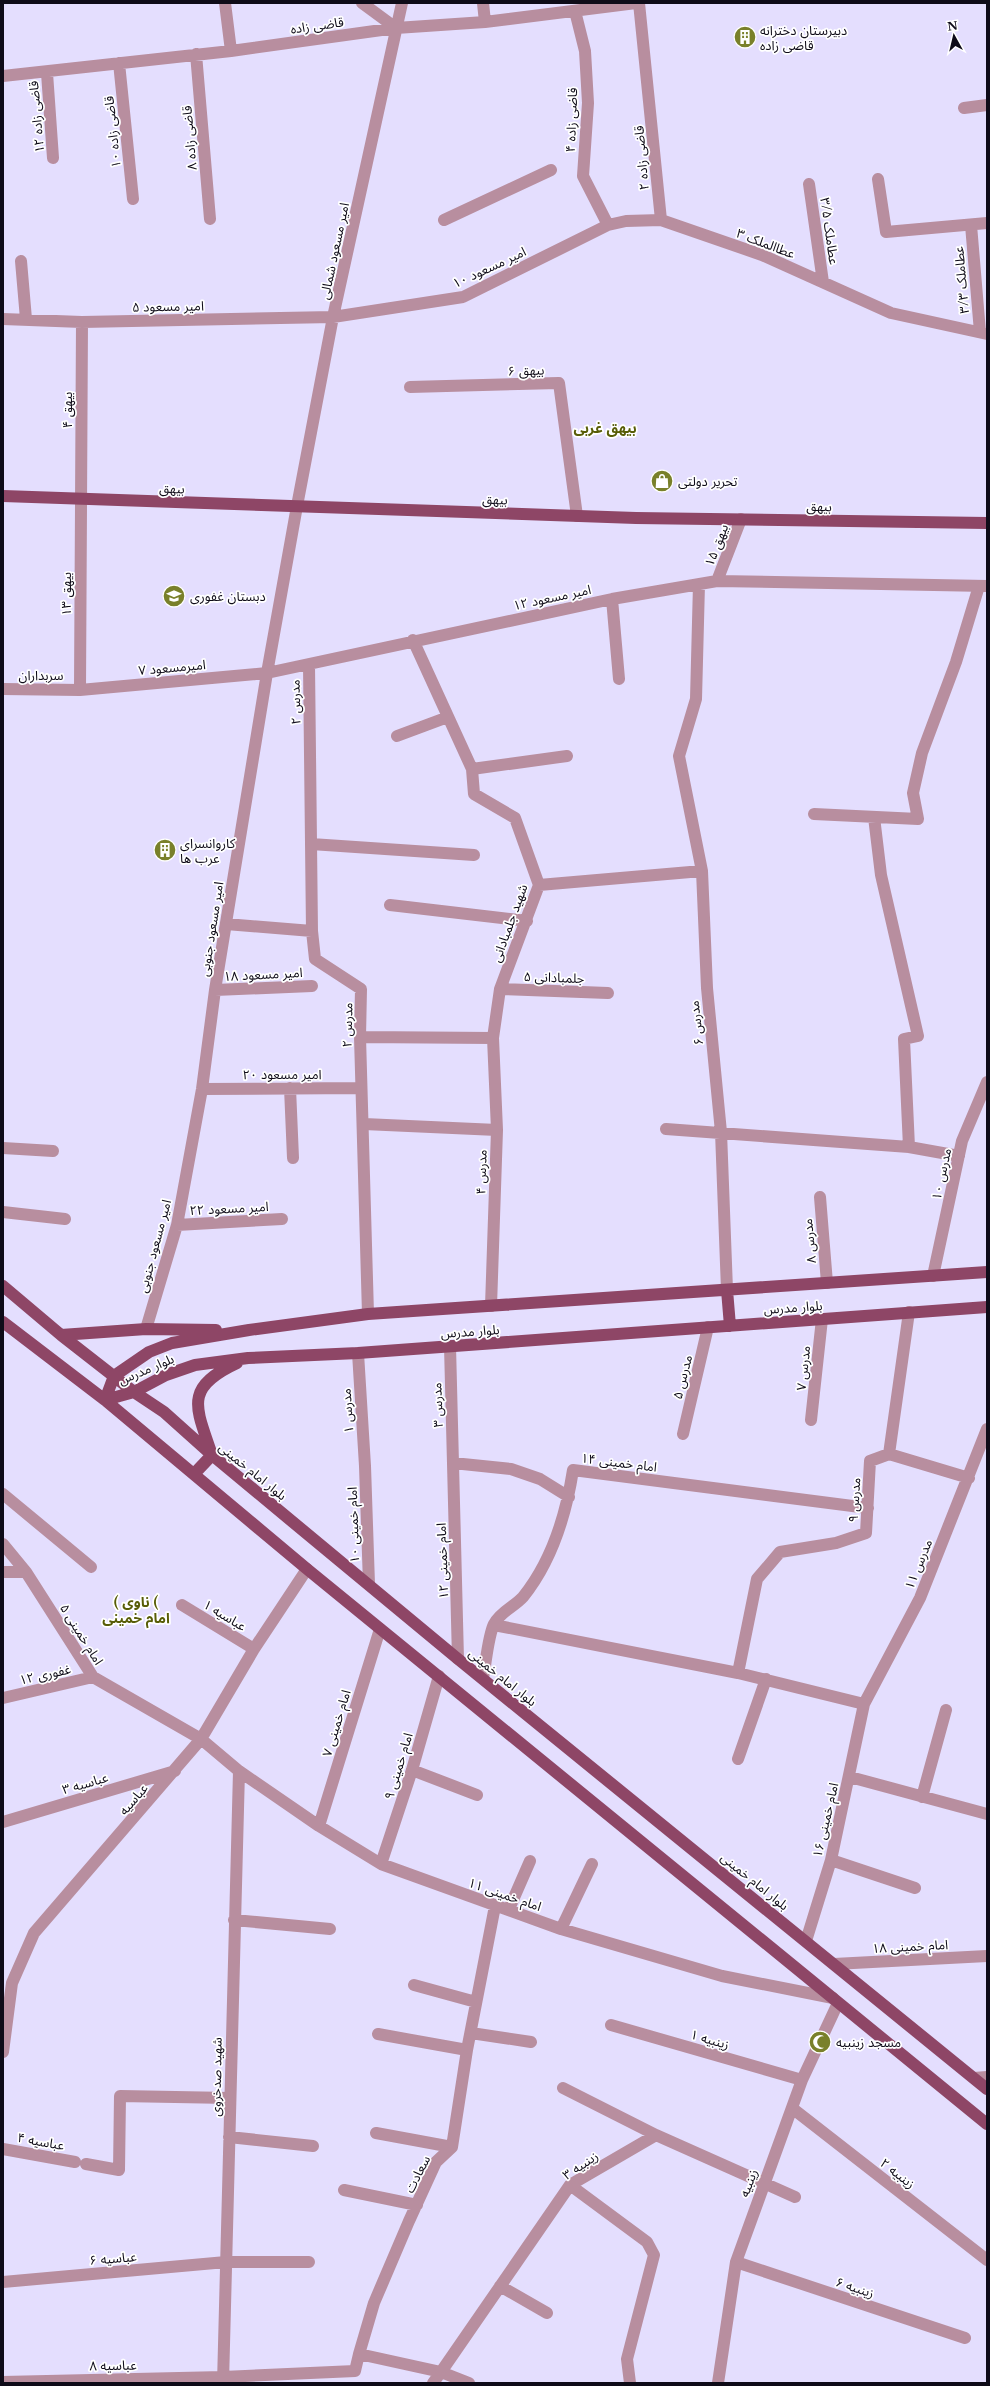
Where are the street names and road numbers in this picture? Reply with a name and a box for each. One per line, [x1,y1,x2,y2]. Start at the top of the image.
street label: قاضی زاده [289,13,345,38]
street label: قاضی زاده ۱۲ [25,80,48,154]
street label: قاضی زاده ۴ [562,87,581,153]
street label: قاضی زاده ۱۰ [100,95,125,169]
street label: قاضی زاده ۸ [178,105,201,171]
street label: قاضی زاده ۲ [630,125,653,191]
street label: عطاملک ۳/۵ [816,196,843,266]
street label: امیر مسعود شمالی [316,201,353,301]
street label: عطاالملک ۳ [734,225,798,263]
street label: امیر مسعود ۱۰ [450,243,529,292]
street label: عطاملک ۳/۳ [950,245,973,314]
street label: امیر مسعود ۵ [132,297,204,316]
street label: بیهق ۶ [507,361,545,380]
street label: بیهق ۴ [59,392,76,428]
street label: بیهق [159,480,185,497]
street label: بیهق [482,491,508,508]
street label: بیهق [806,498,832,515]
street label: بیهق ۱۵ [701,522,732,569]
street label: بیهق ۱۳ [58,572,75,616]
street label: امیر مسعود ۱۲ [512,581,593,614]
street label: امیرمسعود ۷ [138,656,206,679]
street label: سربداران [19,667,63,684]
street label: مدرس ۲ [287,679,304,725]
street label: امیر مسعود جنوبی [196,880,227,978]
street label: شهید جلمبادانی [487,882,531,965]
street label: امیر مسعود ۱۸ [223,964,303,985]
street label: جلمبادانی ۵ [523,968,585,987]
street label: مدرس ۶ [686,1000,707,1046]
street label: مدرس ۲ [339,1002,356,1048]
street label: امیر مسعود ۲۰ [242,1066,322,1083]
street label: مدرس ۱۰ [928,1147,955,1202]
street label: مدرس ۴ [472,1149,491,1195]
street label: امیر مسعود جنوبی [134,1198,175,1295]
street label: امیر مسعود ۲۲ [189,1198,269,1219]
street label: مدرس ۸ [799,1218,820,1264]
street label: بلوار مدرس [763,1297,823,1318]
street label: بلوار مدرس [440,1321,500,1342]
street label: مدرس ۷ [793,1345,814,1391]
street label: بلوار مدرس [116,1350,177,1389]
street label: مدرس ۵ [669,1353,696,1401]
street label: مدرس ۳ [428,1382,447,1428]
street label: مدرس ۱ [337,1388,358,1434]
street label: بلوار امام خمینی [214,1439,290,1505]
street label: امام خمینی ۱۴ [580,1449,658,1477]
street label: مدرس ۹ [844,1477,865,1523]
street label: امام خمینی ۱۰ [344,1486,364,1563]
street label: امام خمینی ۱۲ [433,1522,453,1599]
street label: مدرس ۱۱ [901,1537,936,1592]
street label: عباسیه ۱ [200,1596,250,1635]
street label: امام خمینی ۵ [55,1601,107,1669]
street label: بلوار امام خمینی [464,1645,540,1711]
street label: غفوری ۱۲ [18,1660,73,1689]
street label: امام خمینی ۷ [318,1688,356,1759]
street label: امام خمینی ۹ [380,1731,418,1802]
street label: عباسیه ۳ [60,1769,111,1798]
street label: عباسیه [115,1780,152,1819]
street label: امام خمینی ۱۶ [809,1781,843,1859]
street label: بلوار امام خمینی [716,1849,792,1915]
street label: امام خمینی ۱۱ [466,1874,544,1916]
street label: امام خمینی ۱۸ [871,1936,949,1958]
street label: زینبیه ۱ [689,2026,731,2053]
street label: شهید صدخروی [207,2037,226,2117]
street label: عباسیه ۴ [16,2129,66,2154]
street label: زینبیه ۳ [559,2147,601,2184]
street label: سعادت [401,2153,434,2196]
street label: زینبیه ۲ [877,2155,919,2192]
street label: زینبیه [736,2167,761,2199]
street label: عباسیه ۶ [89,2248,138,2269]
street label: زینبیه ۶ [833,2273,876,2302]
street label: عباسیه ۸ [89,2357,137,2374]

